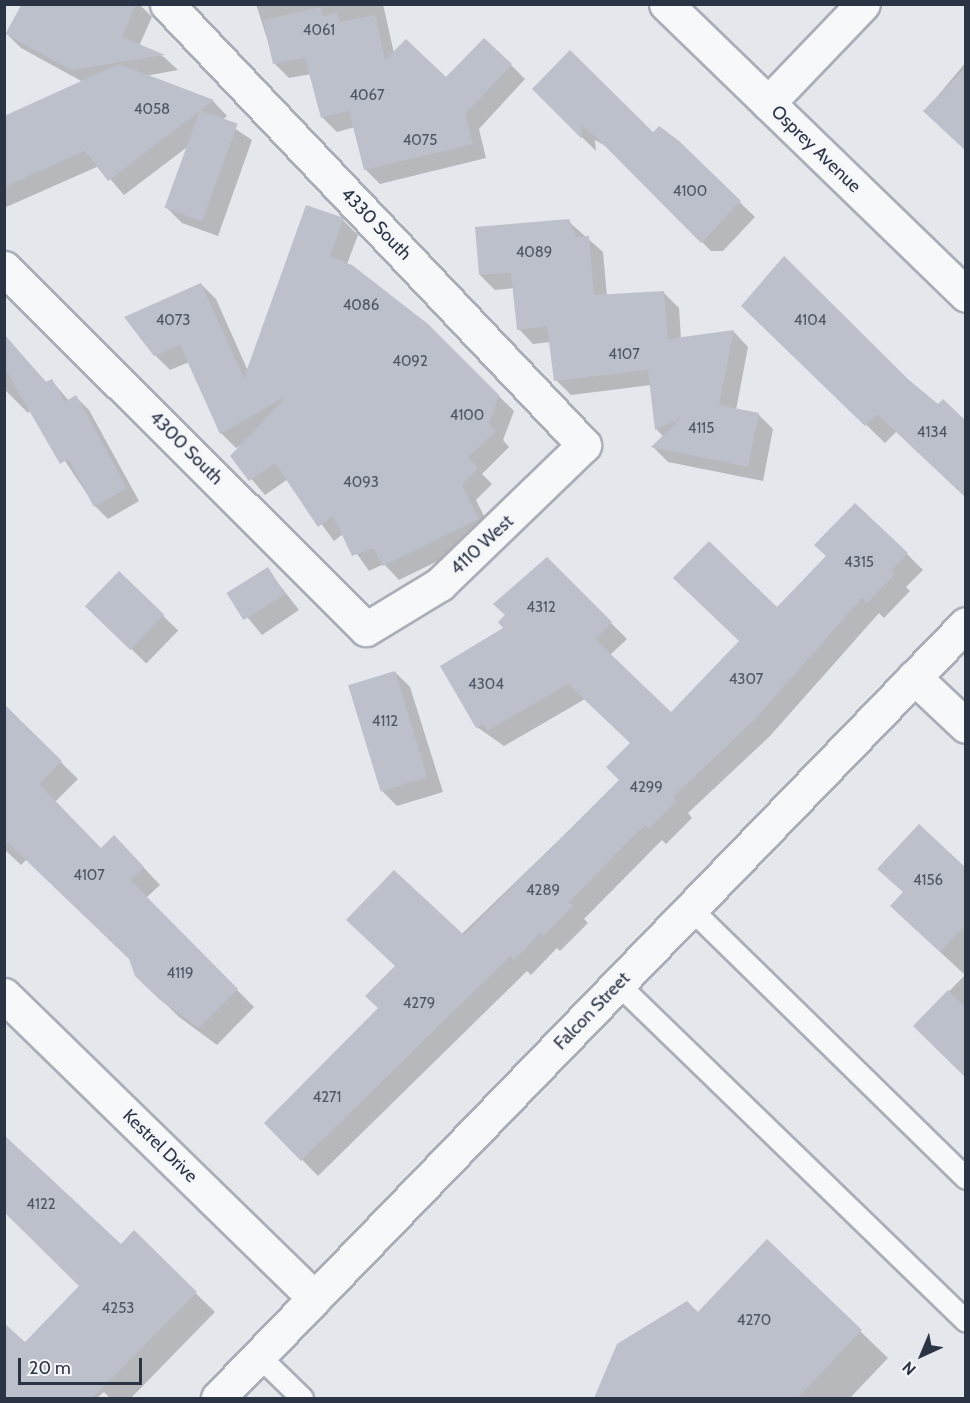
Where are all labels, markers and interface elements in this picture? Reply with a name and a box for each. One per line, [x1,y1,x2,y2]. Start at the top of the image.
house number: 4061 [303,22,335,40]
house number: 4067 [349,87,385,105]
house number: 4058 [134,101,170,119]
street label: Osprey Avenue [767,101,865,197]
house number: 4075 [403,132,437,150]
street label: 4330 South [336,183,416,265]
house number: 4100 [673,183,707,201]
house number: 4089 [516,244,552,262]
house number: 4086 [343,297,379,315]
house number: 4073 [156,312,190,330]
house number: 4104 [794,312,826,330]
house number: 4107 [608,346,640,364]
house number: 4092 [392,353,428,371]
street label: 4300 South [145,407,227,489]
house number: 4100 [450,407,484,425]
house number: 4115 [688,420,714,438]
house number: 4134 [917,424,947,442]
house number: 4093 [343,474,379,492]
street label: 4110 West [446,511,518,579]
house number: 4315 [844,554,874,572]
house number: 4312 [526,599,556,617]
house number: 4307 [729,671,763,689]
house number: 4304 [468,676,504,694]
house number: 4112 [372,713,398,731]
house number: 4299 [629,779,663,797]
house number: 4107 [73,867,105,885]
house number: 4156 [913,872,943,890]
house number: 4289 [526,882,560,900]
house number: 4119 [167,965,193,983]
street label: Falcon Street [550,968,634,1054]
house number: 4279 [403,995,435,1013]
house number: 4271 [313,1089,341,1107]
street label: Kestrel Drive [118,1105,202,1187]
house number: 4122 [26,1196,56,1214]
house number: 4253 [102,1300,134,1318]
house number: 4270 [737,1312,771,1330]
north arrow [892,1325,952,1385]
scale bar [21,1346,146,1384]
text: 20 m [29,1357,71,1379]
text: N [898,1358,920,1379]

